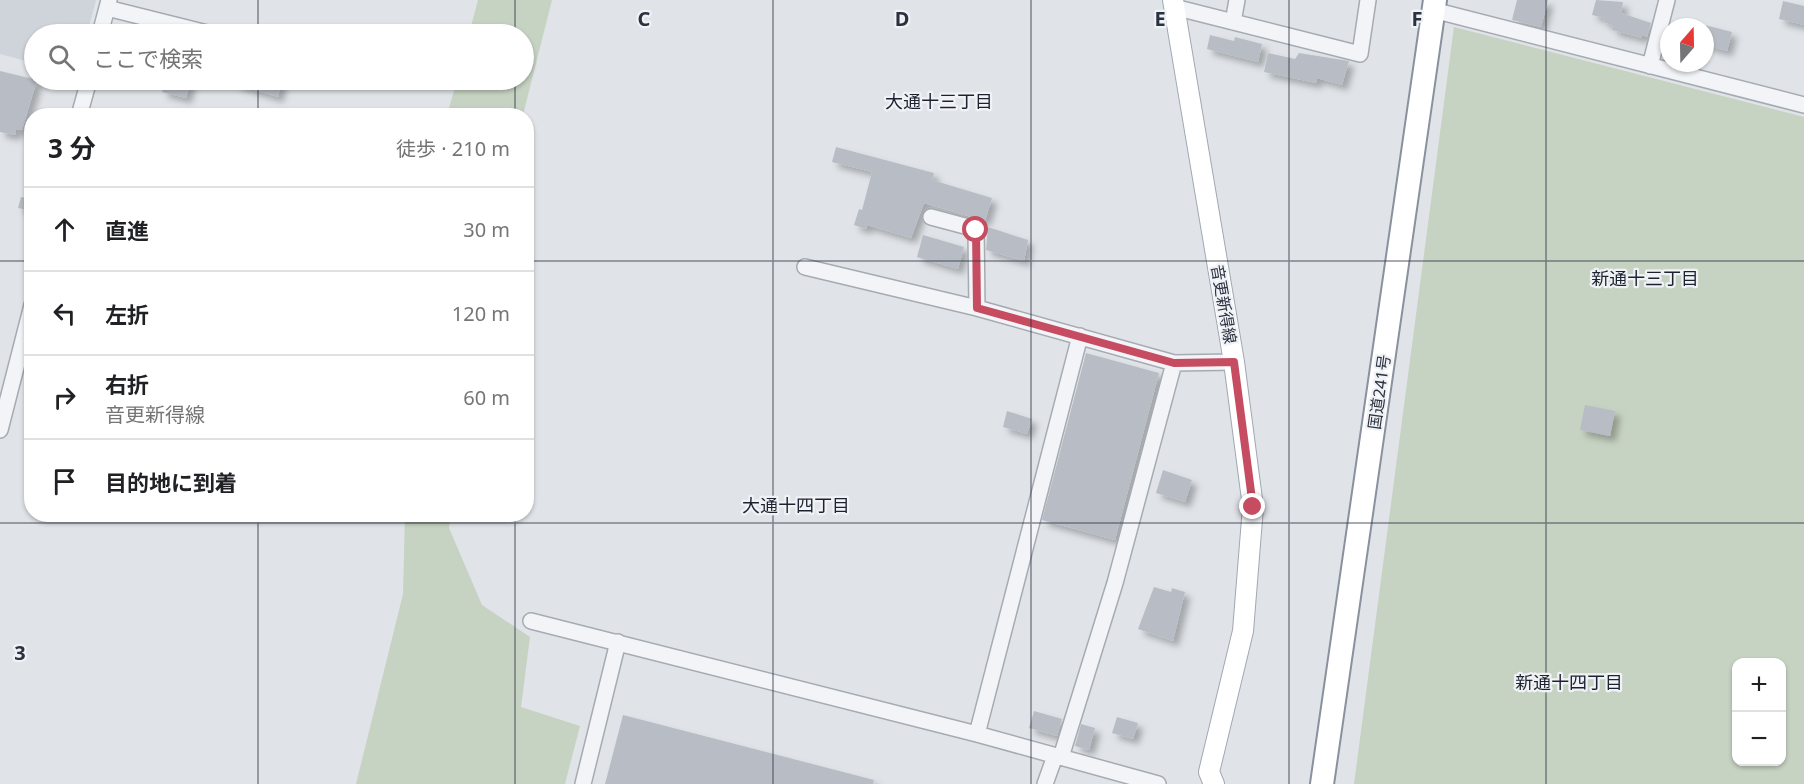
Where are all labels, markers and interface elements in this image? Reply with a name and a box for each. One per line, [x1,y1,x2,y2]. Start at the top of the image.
text: C [638,5,651,32]
text: D [895,5,909,32]
text: E [1154,5,1166,32]
text: F [1412,5,1422,32]
north arrow [1660,18,1714,72]
search box [24,24,534,90]
icon: search [45,41,78,74]
text: ここで検索 [93,43,203,73]
district label: 大通十三丁目 [885,89,993,113]
text: 3 分 [48,130,96,166]
text: 徒歩 · 210 m [396,135,510,162]
icon: ahead [48,213,81,246]
text: 直進 [105,215,149,245]
text: 30 m [463,216,510,243]
route start [962,216,988,242]
street label: 音更新得線 [1206,263,1242,345]
district label: 新通十三丁目 [1591,266,1699,290]
icon: left [48,297,81,330]
text: 左折 [105,299,149,329]
text: 120 m [452,300,510,327]
street label: 国道241号 [1363,353,1395,431]
text: 右折 [105,369,149,399]
icon: right [48,381,81,414]
text: 60 m [463,384,510,411]
text: 音更新得線 [105,401,205,428]
icon: arrive [48,465,81,498]
text: 目的地に到着 [105,467,237,497]
district label: 大通十四丁目 [742,493,850,517]
route end [1239,493,1265,519]
text: 3 [14,639,26,666]
map controls [1732,658,1786,766]
button: + [1732,658,1786,712]
district label: 新通十四丁目 [1515,670,1623,694]
button: − [1732,712,1786,766]

